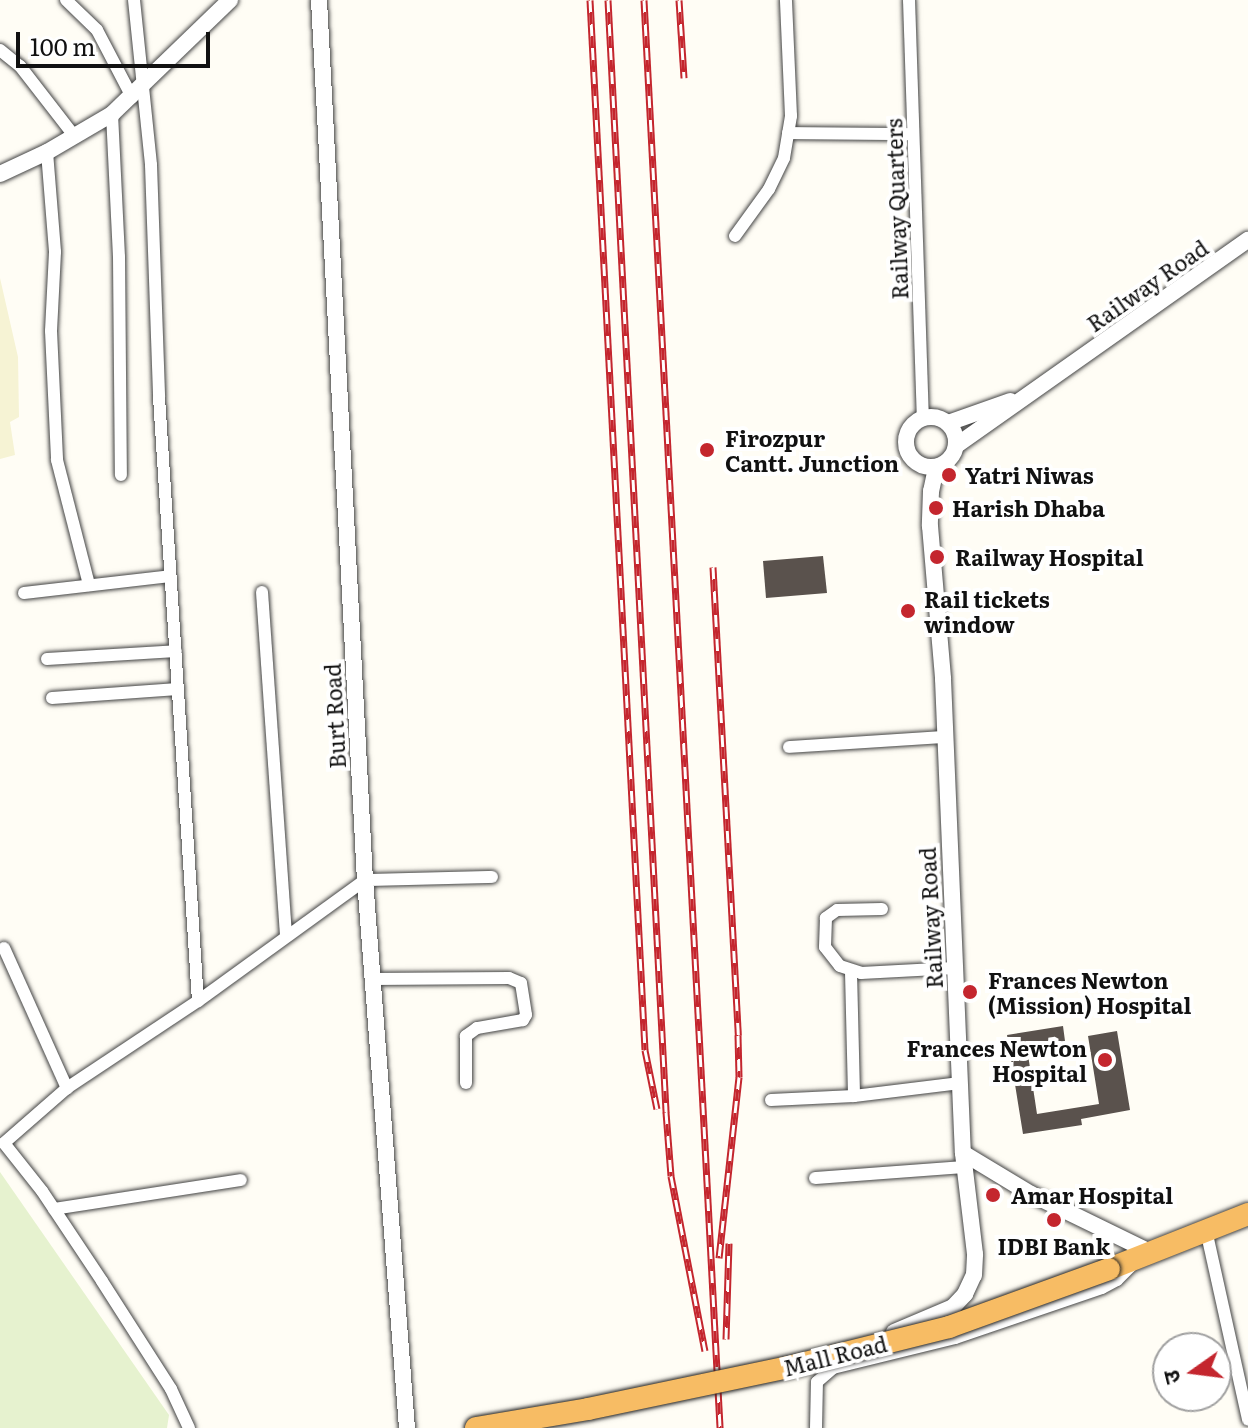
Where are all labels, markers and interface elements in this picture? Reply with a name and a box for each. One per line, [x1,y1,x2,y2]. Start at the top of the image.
scale bar [20,16,214,66]
text: 100 m [30,28,96,63]
street label: Railway Quarters [880,118,912,300]
street label: Railway Road [1081,234,1213,336]
place label: Firozpur Cantt. Junction [725,424,899,476]
marker: Firozpur Cantt. Junction [696,439,718,461]
place label: Yatri Niwas [965,462,1094,488]
marker: Yatri Niwas [940,466,958,484]
place label: Harish Dhaba [952,495,1105,521]
marker: Harish Dhaba [927,499,945,517]
place label: Railway Hospital [955,544,1144,570]
marker: Railway Hospital [926,546,948,568]
place label: Rail tickets window [924,585,1050,636]
marker: Rail tickets window [899,602,917,620]
street label: Burt Road [318,663,350,769]
street label: Railway Road [913,847,947,989]
place label: Frances Newton (Mission) Hospital [988,966,1192,1018]
marker: Frances Newton (Mission) Hospital [959,981,981,1003]
place label: Frances Newton Hospital [906,1034,1087,1086]
marker: Frances Newton Hospital [1094,1049,1116,1071]
place label: Amar Hospital [1011,1182,1173,1208]
marker: Amar Hospital [982,1184,1004,1206]
marker: IDBI Bank [1045,1211,1063,1229]
place label: IDBI Bank [998,1233,1110,1259]
street label: Mall Road [780,1329,890,1381]
north arrow [1152,1332,1232,1412]
text: उ [1153,1367,1188,1388]

